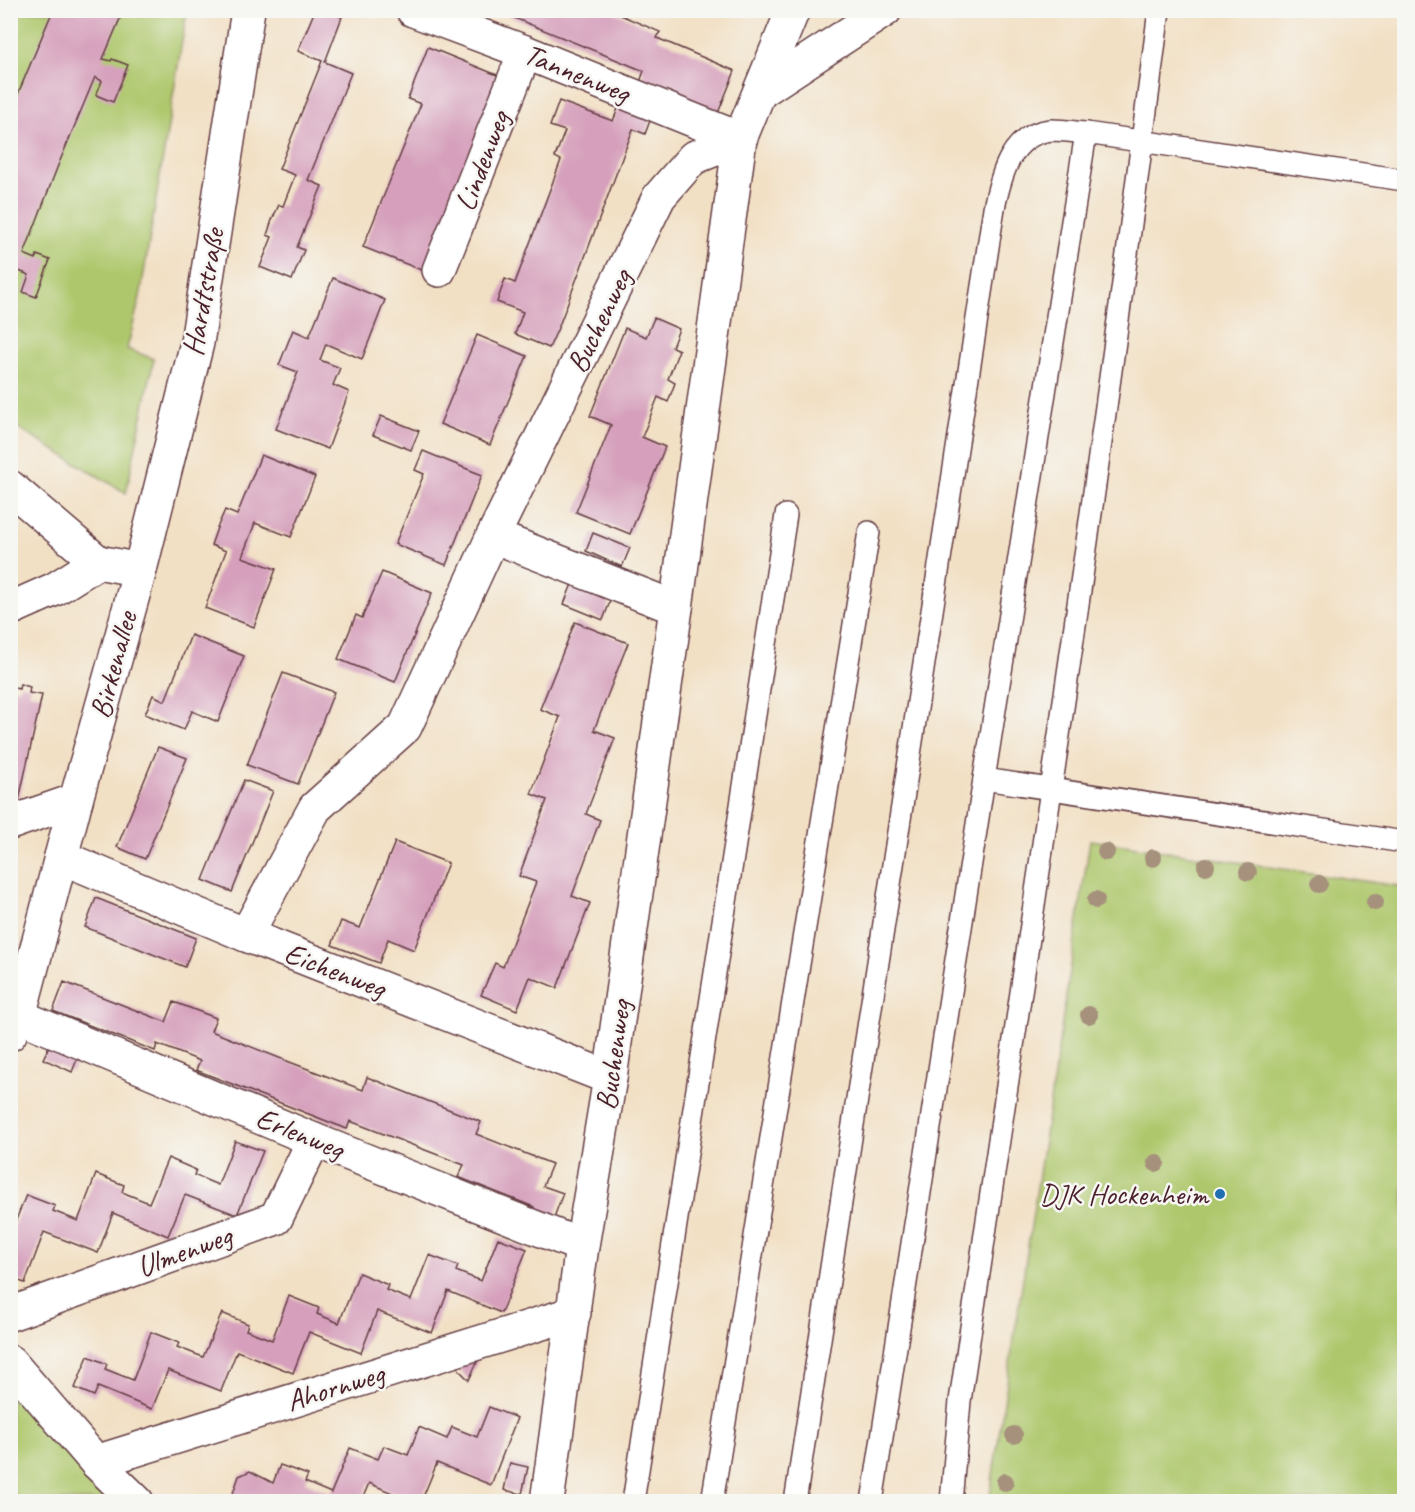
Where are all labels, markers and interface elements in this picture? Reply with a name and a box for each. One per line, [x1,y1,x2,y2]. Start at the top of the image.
street label: Tannenweg [519,35,637,112]
street label: Lindenweg [446,104,519,216]
street label: Hardtstraße [173,223,233,358]
street label: Buchenweg [558,261,641,379]
street label: Birkenallee [81,606,146,722]
street label: Eichenweg [279,933,393,1007]
street label: Buchenweg [587,996,640,1112]
street label: Erlenweg [251,1098,351,1169]
place label: DJK Hockenheim [1039,1175,1210,1213]
marker: DJK Hockenheim [1213,1187,1227,1201]
street label: Ulmenweg [131,1216,239,1286]
street label: Ahornweg [282,1354,391,1420]

